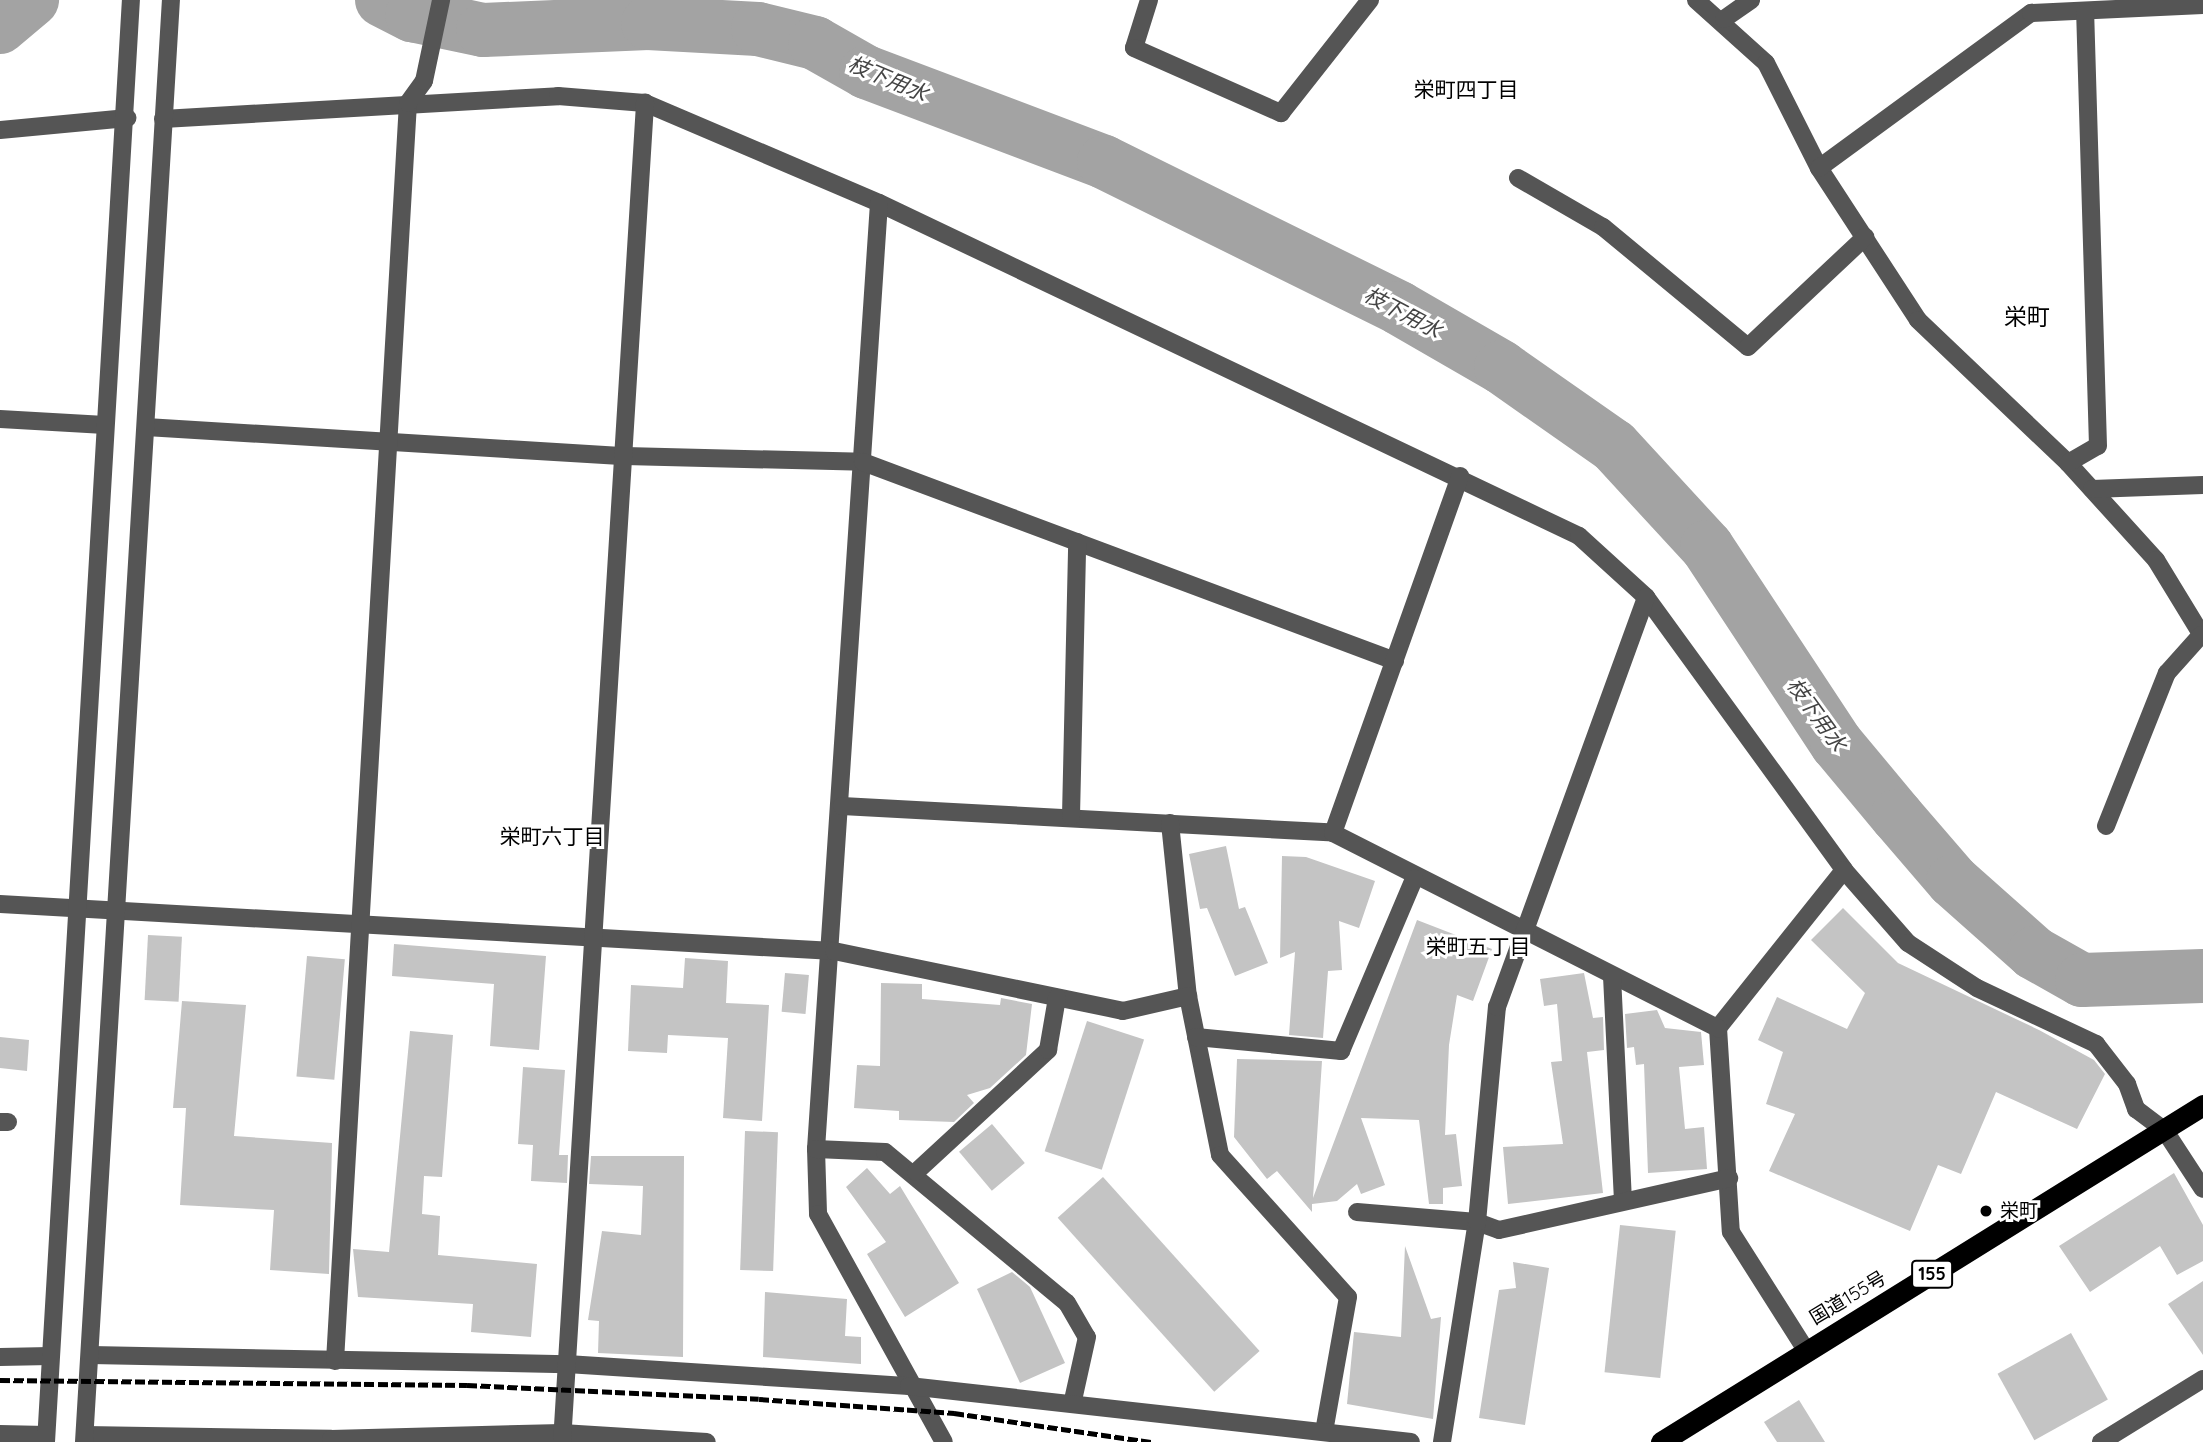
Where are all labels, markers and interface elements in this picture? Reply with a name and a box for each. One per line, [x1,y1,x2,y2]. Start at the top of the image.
water label: 枝下用水 [844,50,932,106]
district label: 栄町四丁目 [1414,76,1518,102]
water label: 枝下用水 [1360,281,1446,343]
district label: 栄町 [2004,303,2050,331]
water label: 枝下用水 [1782,673,1852,755]
district label: 栄町六丁目 [500,823,604,849]
district label: 栄町五丁目 [1426,933,1530,959]
place label: 栄町 [2000,1200,2038,1222]
marker: 栄町 [1978,1203,1994,1219]
road number: 155 [1911,1260,1953,1288]
street label: 国道155号 [1806,1266,1890,1330]

